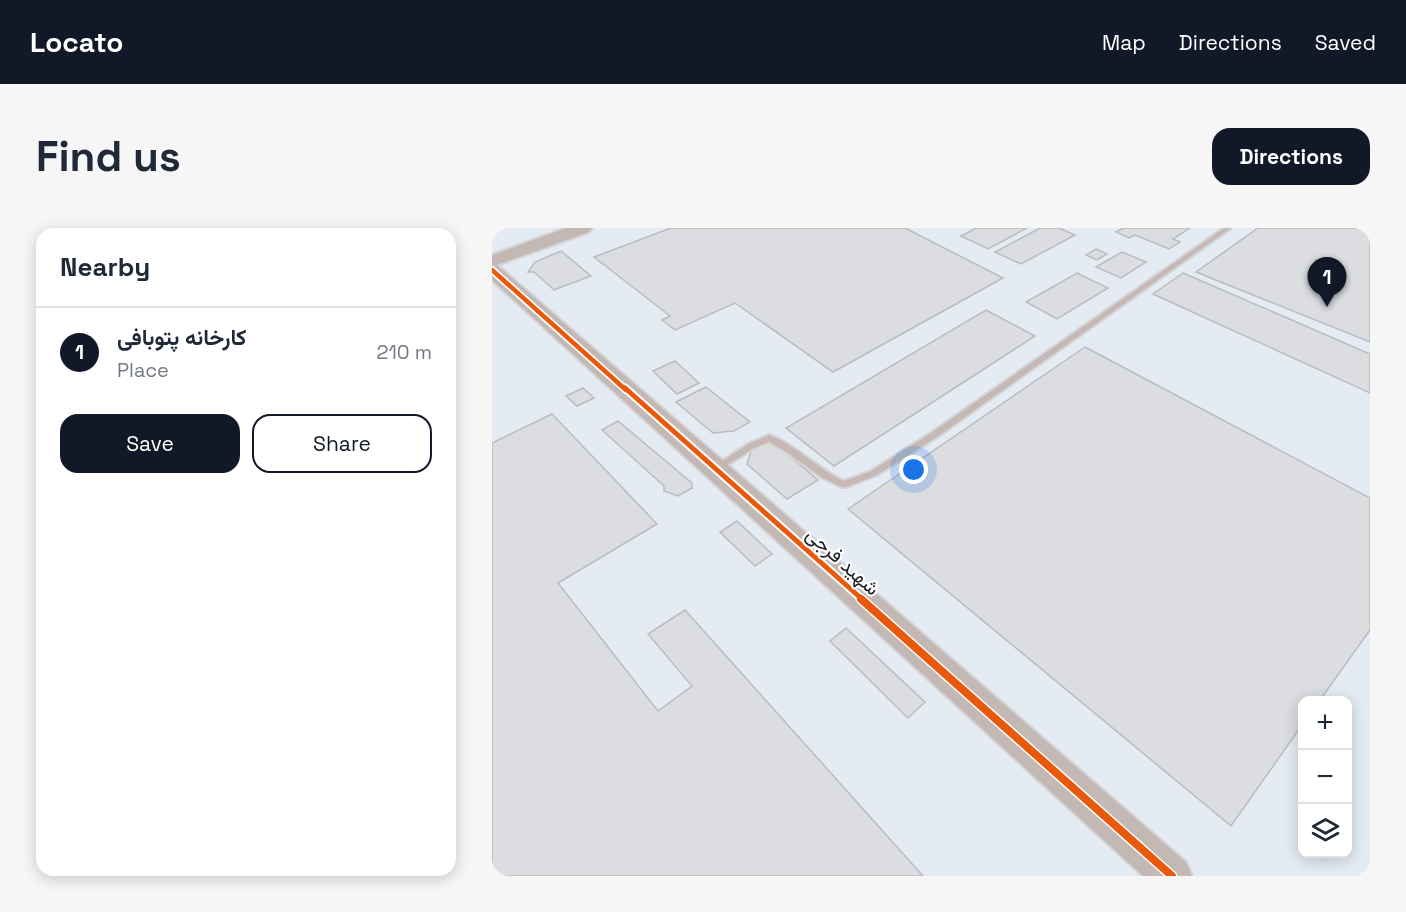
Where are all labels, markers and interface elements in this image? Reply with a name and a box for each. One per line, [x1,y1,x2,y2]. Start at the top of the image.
text: Locato [30,24,123,60]
text: Map [1102,29,1146,56]
text: Directions [1179,29,1282,56]
text: Saved [1315,29,1376,56]
button: Directions [1212,128,1370,185]
text: Find us [36,130,181,183]
text: Nearby [60,250,150,284]
pin: 1 [1308,257,1346,307]
text: کارخانه پتوبافی [117,323,246,351]
text: 1 [75,339,84,365]
text: 210 m [376,339,432,365]
text: Place [117,357,169,383]
button: Save [60,414,240,473]
button: Share [252,414,432,473]
your location [899,455,928,484]
street label: شهید فرجی [801,521,885,601]
map controls [1298,696,1352,858]
button: + [1298,696,1352,750]
button: − [1298,750,1352,804]
button: layers [1298,804,1352,858]

